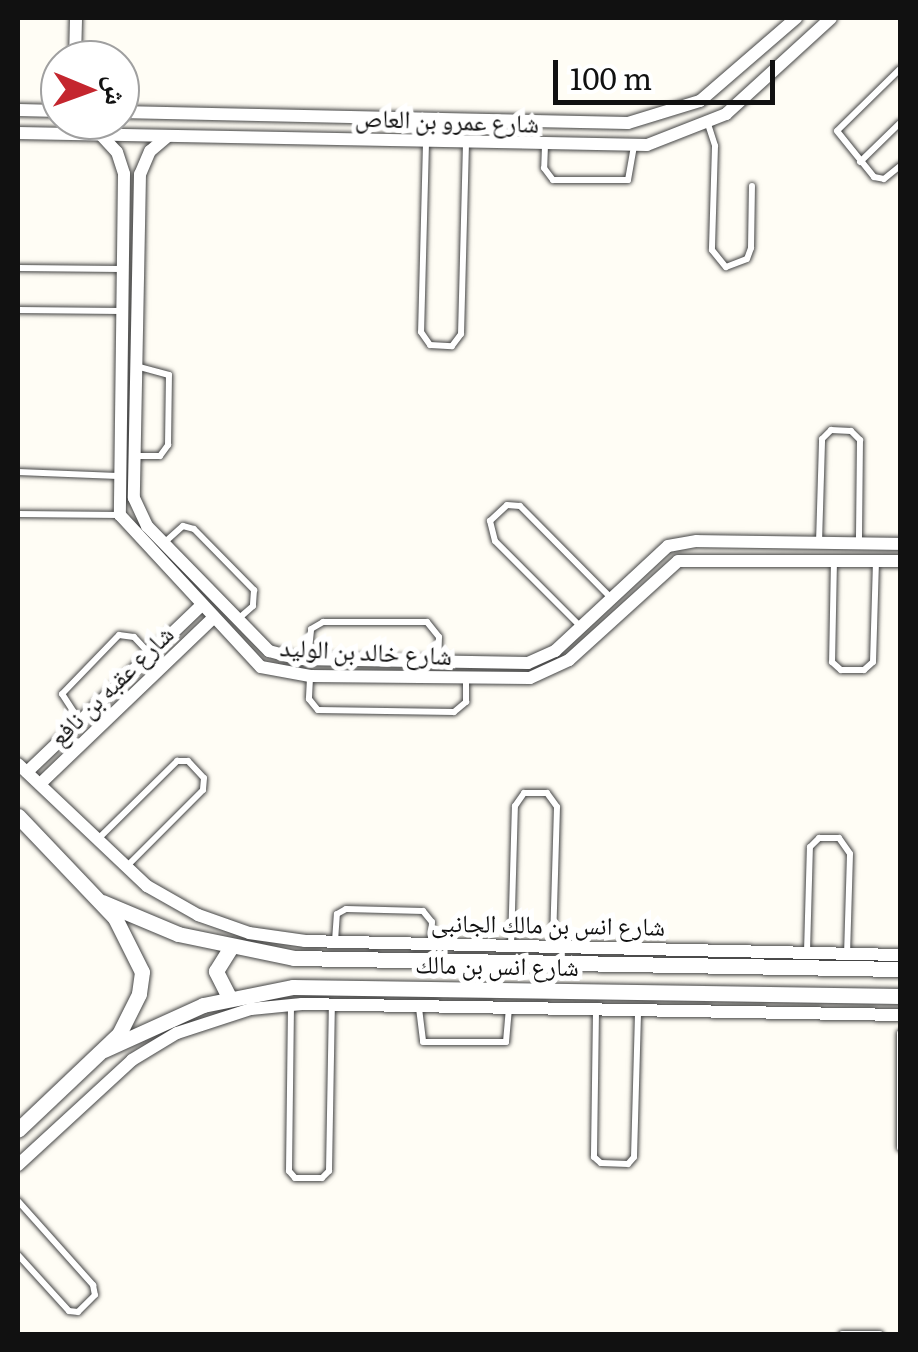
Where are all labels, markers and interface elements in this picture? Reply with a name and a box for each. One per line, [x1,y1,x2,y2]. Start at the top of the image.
north arrow [40,40,140,140]
scale bar [558,40,780,102]
text: 100 m [570,55,652,99]
text: ش [97,75,139,106]
street label: شارع عمرو بن العاص [354,102,540,138]
street label: شارع عقبه بن نافع [43,618,179,752]
street label: شارع خالد بن الوليد [279,632,453,670]
street label: شارع انس بن مالك الجانبى [431,907,665,941]
street label: شارع انس بن مالك [415,949,579,981]

